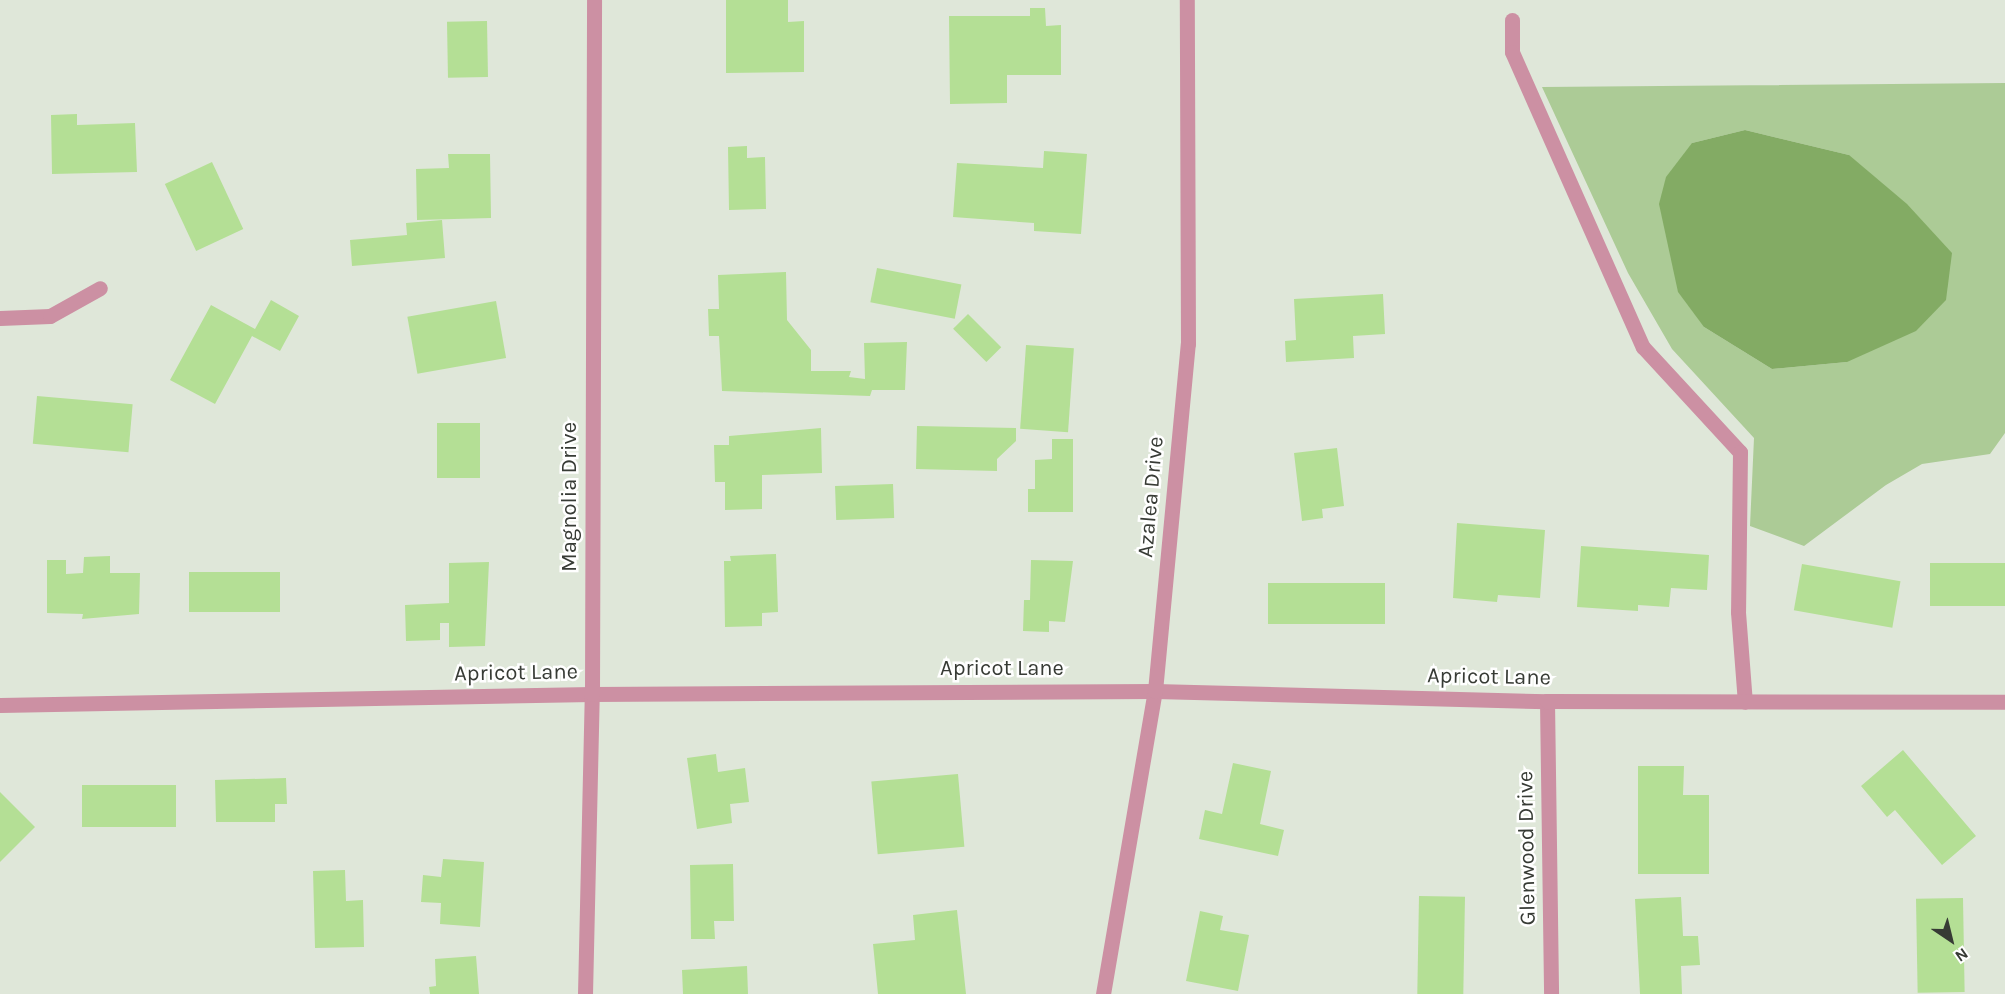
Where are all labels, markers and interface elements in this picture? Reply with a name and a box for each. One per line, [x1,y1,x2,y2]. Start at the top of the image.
street label: Magnolia Drive [557,422,583,572]
street label: Azalea Drive [1133,435,1169,559]
street label: Apricot Lane [940,656,1064,682]
street label: Apricot Lane [454,659,578,687]
street label: Apricot Lane [1427,663,1551,691]
street label: Glenwood Drive [1512,771,1542,925]
north arrow [1921,910,1981,970]
text: N [1951,944,1972,966]

